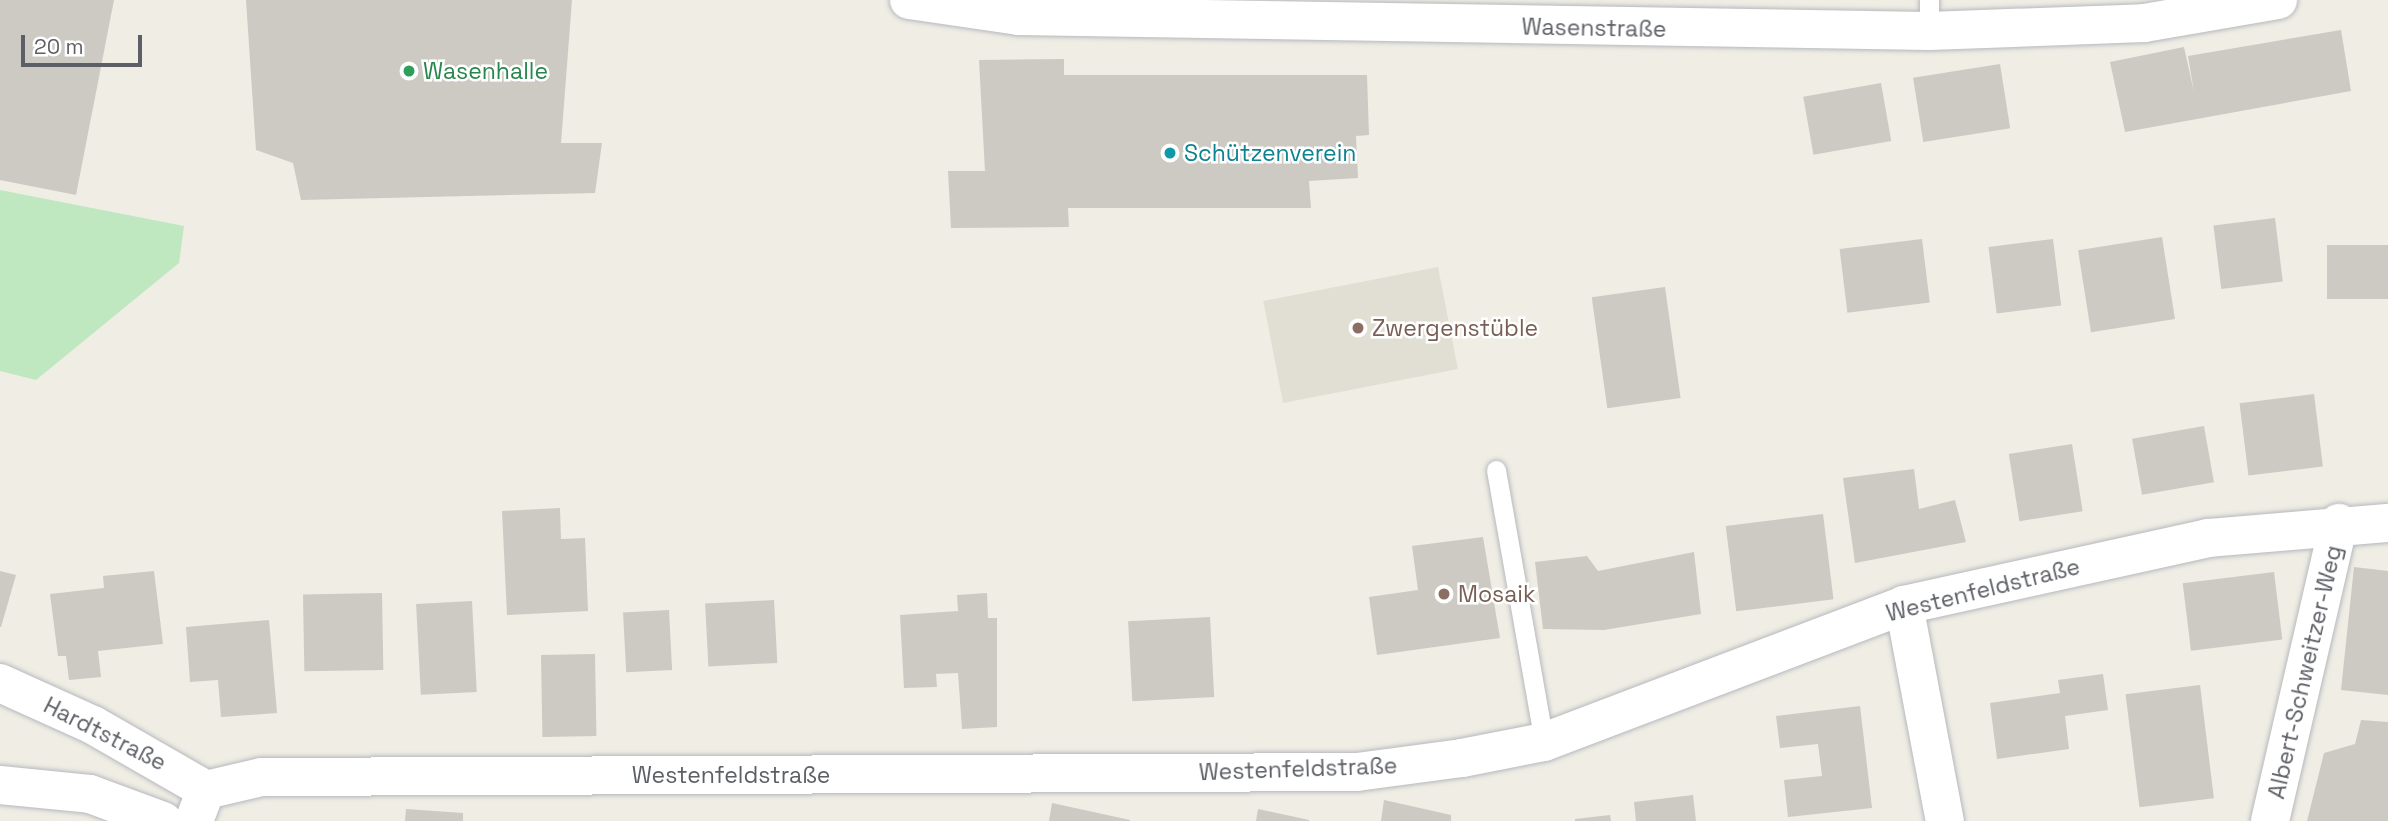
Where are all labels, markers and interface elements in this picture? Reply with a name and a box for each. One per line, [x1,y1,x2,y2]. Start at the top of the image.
street label: Wasenstraße [1521,13,1667,43]
scale bar [24,21,145,65]
text: 20 m [34,33,84,60]
place label: Wasenhalle [423,57,548,85]
marker: Wasenhalle [401,63,417,79]
place label: Schützenverein [1184,139,1356,167]
marker: Schützenverein [1162,145,1178,161]
place label: Zwergenstüble [1372,314,1538,342]
marker: Zwergenstüble [1350,320,1366,336]
street label: Albert-Schweitzer-Weg [2262,543,2348,801]
street label: Westenfeldstraße [1883,553,2083,627]
place label: Mosaik [1458,580,1535,608]
marker: Mosaik [1436,586,1452,602]
street label: Hardtstraße [39,691,171,777]
street label: Westenfeldstraße [1198,752,1398,786]
street label: Westenfeldstraße [632,761,830,789]

